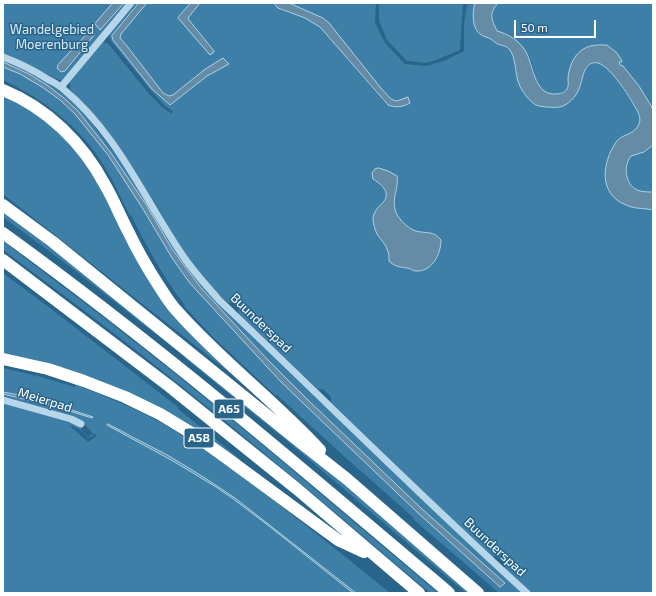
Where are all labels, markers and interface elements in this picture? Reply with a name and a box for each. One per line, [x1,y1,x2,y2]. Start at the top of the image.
scale bar [516,12,598,38]
text: 50 m [521,20,548,34]
park label: Wandelgebied Moerenburg [10,22,94,53]
street label: Buunderspad [227,290,295,356]
street label: Meierpad [16,384,74,416]
road number: A65 [214,399,244,419]
road number: A58 [184,428,214,448]
street label: Buunderspad [461,514,529,580]

